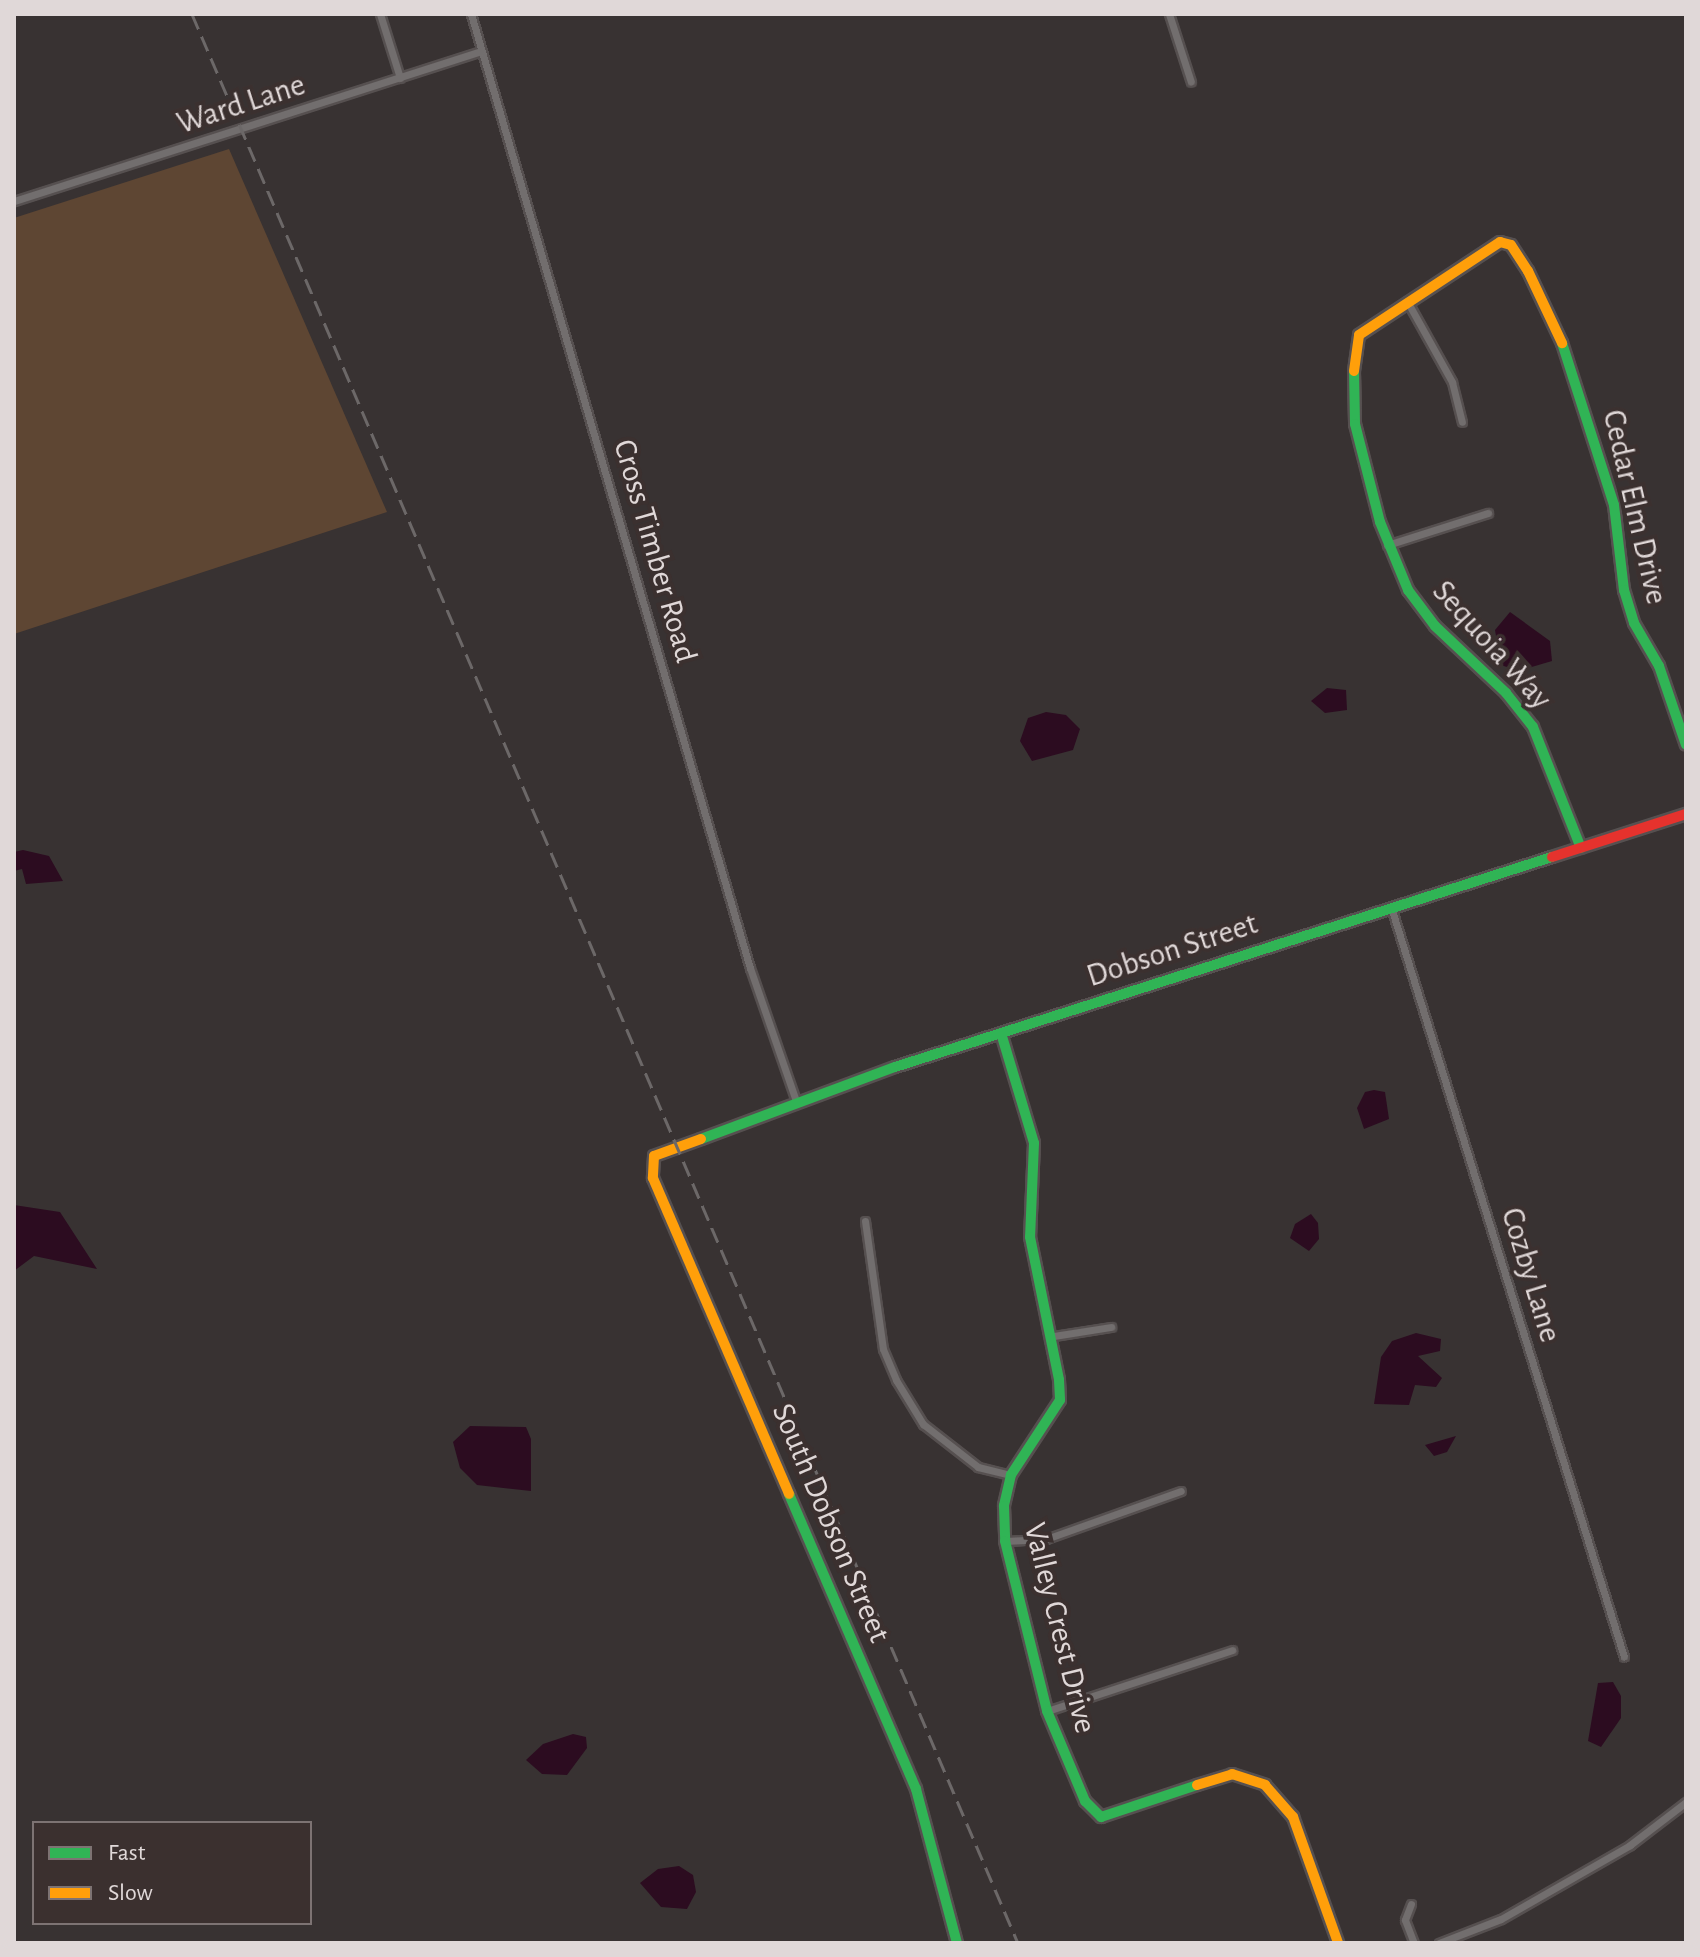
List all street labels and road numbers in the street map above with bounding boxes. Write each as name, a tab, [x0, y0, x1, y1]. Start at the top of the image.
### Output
street label: Ward Lane	[172, 65, 310, 143]
street label: Cedar Elm Drive	[1594, 406, 1676, 608]
street label: Cross Timber Road	[605, 435, 705, 667]
street label: Sequoia Way	[1424, 573, 1560, 717]
street label: Dobson Street	[1082, 904, 1262, 996]
street label: Cozby Lane	[1492, 1203, 1570, 1347]
street label: South Dobson Street	[763, 1398, 899, 1648]
street label: Valley Crest Drive	[1015, 1519, 1105, 1737]

